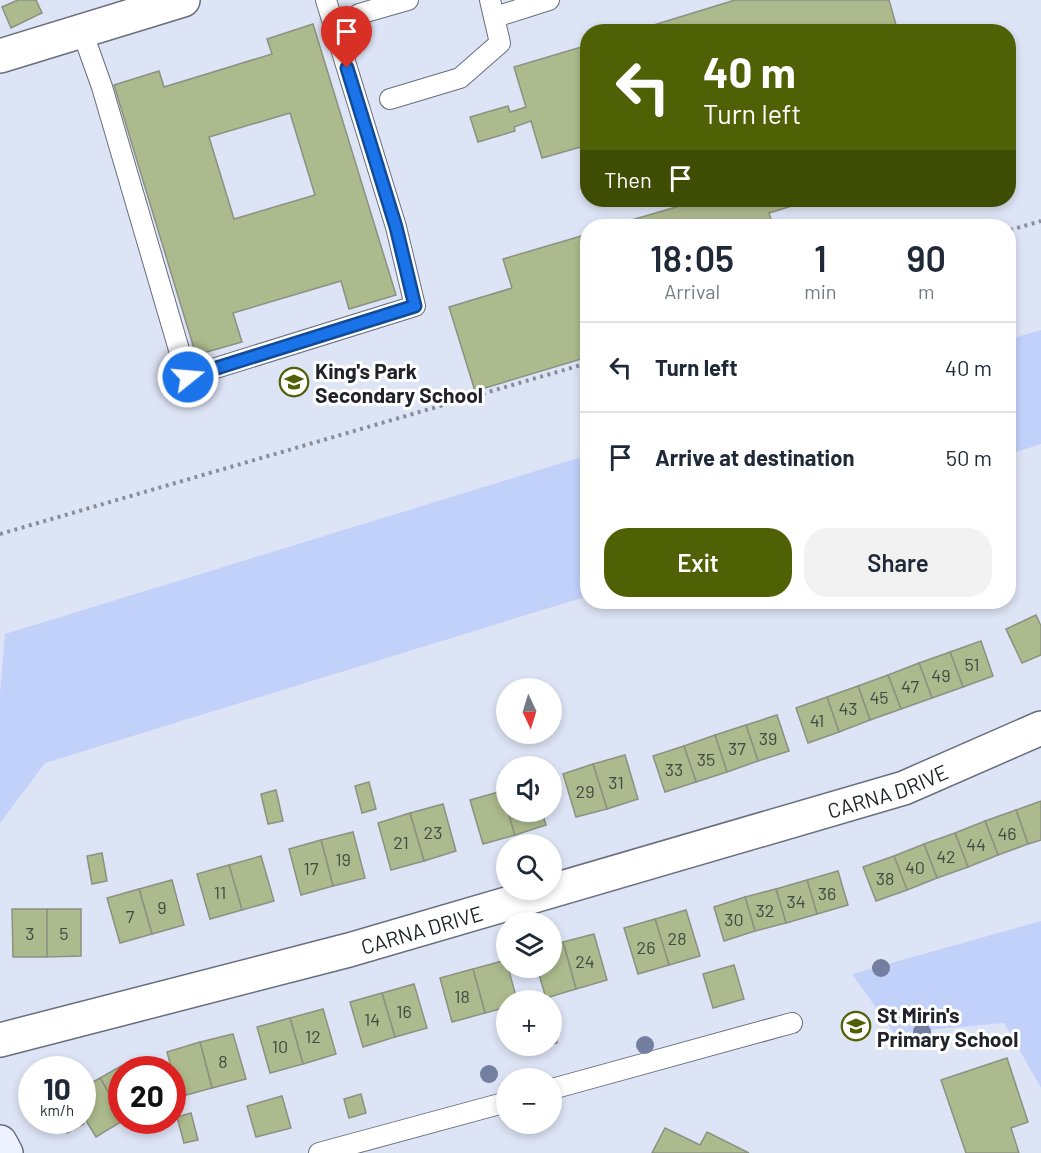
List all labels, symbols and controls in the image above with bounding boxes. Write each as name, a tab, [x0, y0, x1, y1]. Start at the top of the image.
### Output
pin	[321, 6, 372, 68]
icon: arrive	[330, 15, 363, 48]
text: 40 m	[703, 46, 796, 96]
icon: left	[604, 48, 682, 126]
text: Turn left	[703, 97, 801, 129]
icon: arrive	[664, 162, 697, 195]
text: Then	[604, 166, 652, 192]
text: 18:05	[650, 236, 734, 279]
text: 1	[814, 236, 827, 279]
text: 90	[907, 236, 946, 279]
text: Arrival	[664, 279, 720, 303]
text: min	[804, 279, 837, 303]
text: m	[918, 279, 935, 303]
position arrow	[156, 345, 220, 409]
icon: left	[604, 351, 637, 384]
text: Turn left	[655, 354, 738, 380]
text: 40 m	[945, 354, 992, 380]
place label: King's Park Secondary School	[315, 358, 483, 407]
school or university icon: King's Park Secondary School	[278, 366, 310, 398]
icon: arrive	[604, 441, 637, 474]
text: Arrive at destination	[655, 444, 854, 470]
text: 50 m	[946, 444, 992, 470]
button: Exit	[604, 528, 792, 597]
button: Share	[804, 528, 992, 597]
house number: 51	[964, 653, 980, 675]
house number: 49	[931, 664, 951, 686]
house number: 47	[901, 675, 919, 697]
north arrow	[496, 678, 562, 744]
map controls	[496, 678, 562, 1134]
house number: 45	[869, 686, 889, 708]
house number: 43	[838, 697, 858, 719]
house number: 41	[810, 709, 824, 731]
house number: 39	[759, 727, 777, 749]
house number: 37	[728, 737, 746, 759]
house number: 35	[697, 748, 715, 770]
button: sound	[496, 756, 562, 822]
house number: 33	[665, 758, 683, 780]
street label: CARNA DRIVE	[824, 758, 951, 822]
house number: 31	[608, 771, 624, 793]
house number: 29	[575, 780, 595, 802]
house number: 23	[424, 821, 442, 843]
house number: 46	[997, 822, 1017, 844]
house number: 21	[393, 831, 409, 853]
house number: 44	[966, 833, 986, 855]
button: search	[496, 834, 562, 900]
house number: 42	[936, 845, 956, 867]
house number: 19	[335, 848, 351, 870]
house number: 40	[905, 856, 925, 878]
house number: 17	[304, 857, 319, 879]
house number: 38	[876, 867, 894, 889]
house number: 11	[214, 881, 226, 903]
house number: 36	[818, 882, 836, 904]
house number: 34	[786, 890, 806, 912]
house number: 9	[157, 896, 167, 918]
street label: CARNA DRIVE	[358, 899, 485, 958]
house number: 32	[756, 899, 774, 921]
house number: 7	[126, 905, 135, 927]
house number: 30	[724, 908, 744, 930]
button: layers	[496, 912, 562, 978]
house number: 3	[25, 922, 35, 944]
house number: 5	[59, 922, 69, 944]
house number: 28	[667, 927, 687, 949]
house number: 26	[637, 936, 655, 958]
house number: 24	[575, 950, 595, 972]
house number: 18	[454, 985, 470, 1007]
button: +	[496, 990, 562, 1056]
house number: 16	[396, 1000, 412, 1022]
place label: St Mirin's Primary School	[877, 1002, 1018, 1051]
house number: 14	[364, 1008, 380, 1030]
school or university icon: St Mirin's Primary School	[840, 1010, 872, 1042]
house number: 12	[305, 1025, 321, 1047]
house number: 10	[272, 1035, 288, 1057]
house number: 8	[218, 1050, 228, 1072]
speed limit sign: 20	[108, 1056, 186, 1134]
button: −	[496, 1068, 562, 1134]
text: 10	[43, 1070, 71, 1106]
text: km/h	[40, 1101, 74, 1119]

